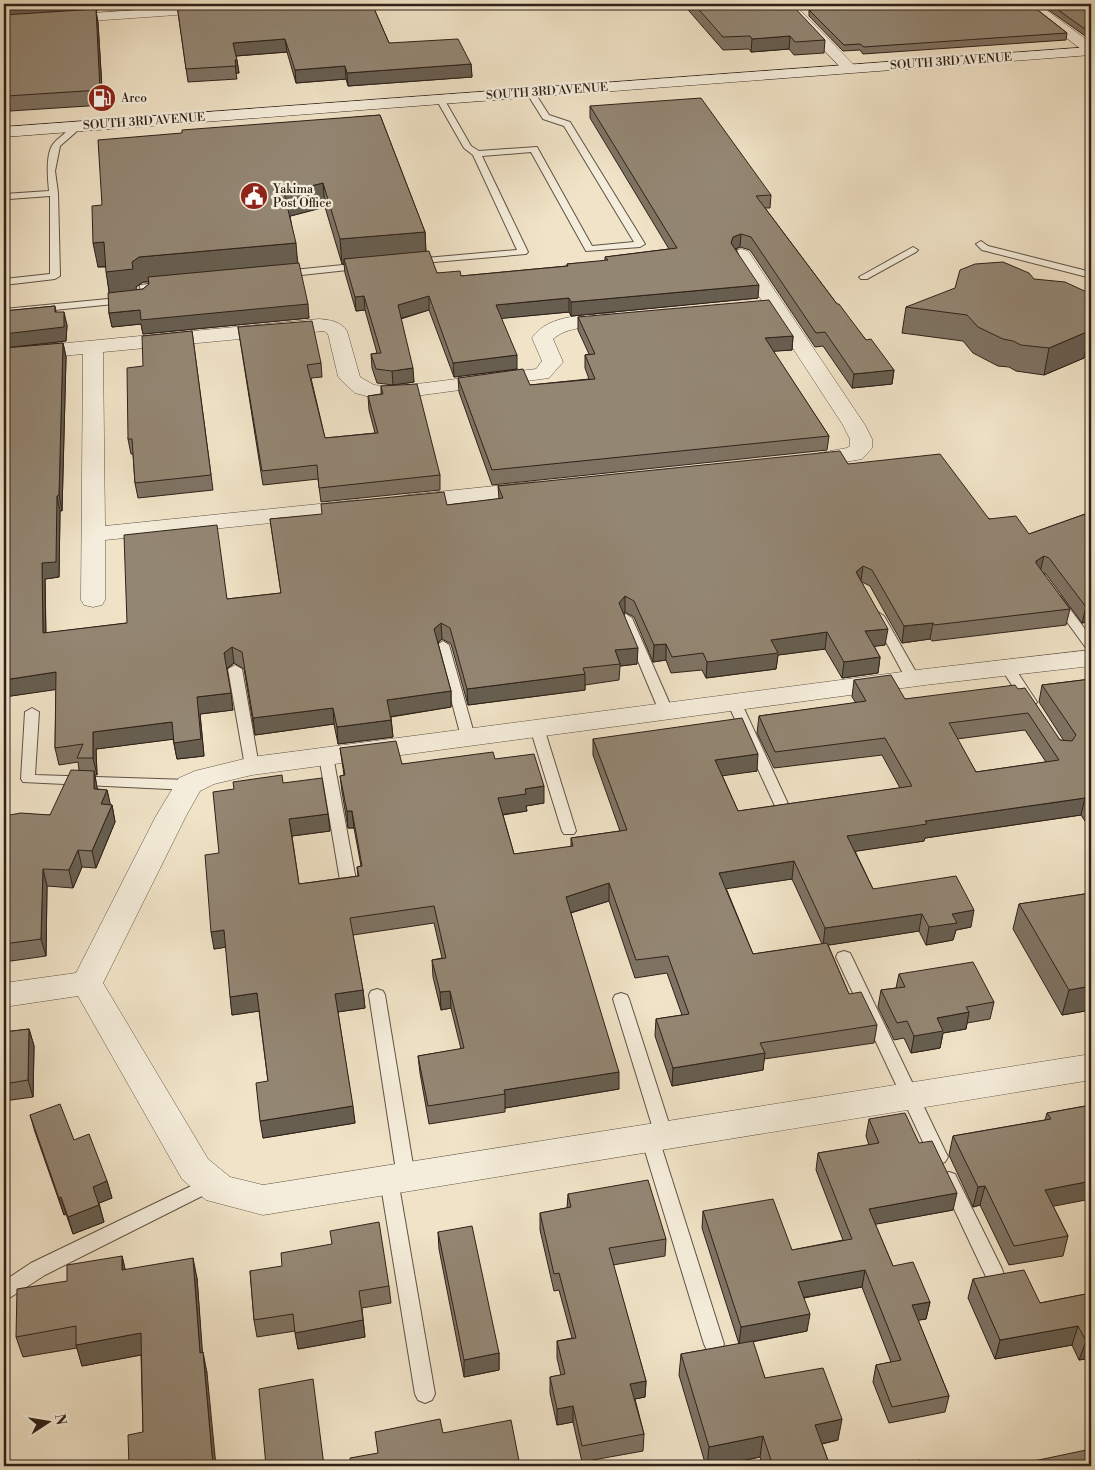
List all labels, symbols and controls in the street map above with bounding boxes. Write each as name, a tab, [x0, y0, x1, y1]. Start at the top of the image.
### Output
street label: SOUTH 3RD AVENUE	[890, 50, 1013, 73]
street label: SOUTH 3RD AVENUE	[486, 80, 609, 103]
fuel station icon: Arco	[87, 83, 117, 113]
place label: Arco	[120, 91, 147, 106]
street label: SOUTH 3RD AVENUE	[83, 110, 206, 133]
public building icon: Yakima Post Office	[239, 181, 269, 211]
place label: Yakima Post Office	[272, 182, 331, 211]
north arrow	[22, 1398, 72, 1448]
text: N	[50, 1412, 70, 1427]

